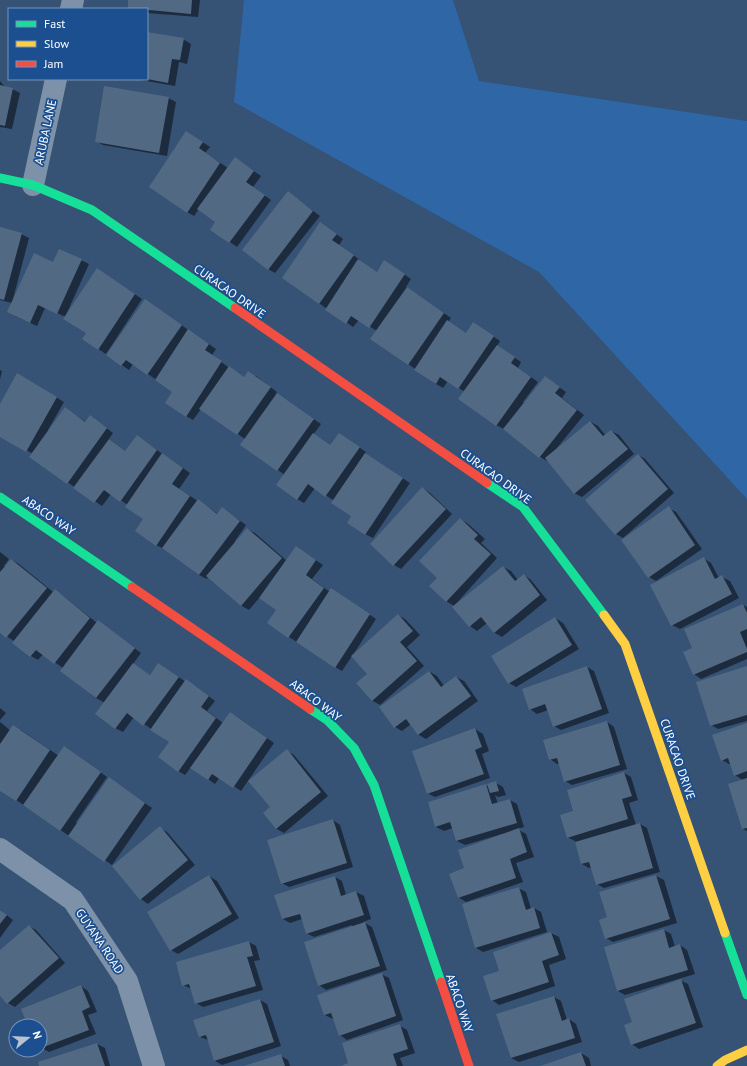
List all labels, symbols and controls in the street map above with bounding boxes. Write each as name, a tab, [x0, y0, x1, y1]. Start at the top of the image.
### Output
legend	[8, 8, 148, 80]
text: Fast	[44, 16, 65, 31]
text: Slow	[44, 36, 69, 51]
text: Jam	[43, 56, 63, 71]
street label: ARUBA LANE	[31, 98, 59, 166]
street label: CURACAO DRIVE	[191, 261, 269, 321]
street label: CURACAO DRIVE	[457, 445, 535, 507]
street label: ABACO WAY	[20, 492, 79, 538]
street label: ABACO WAY	[287, 676, 345, 725]
street label: CURACAO DRIVE	[657, 717, 699, 801]
street label: GUYANA ROAD	[73, 906, 127, 977]
street label: ABACO WAY	[443, 972, 477, 1035]
north arrow	[8, 1018, 48, 1058]
text: N	[30, 1029, 45, 1041]

